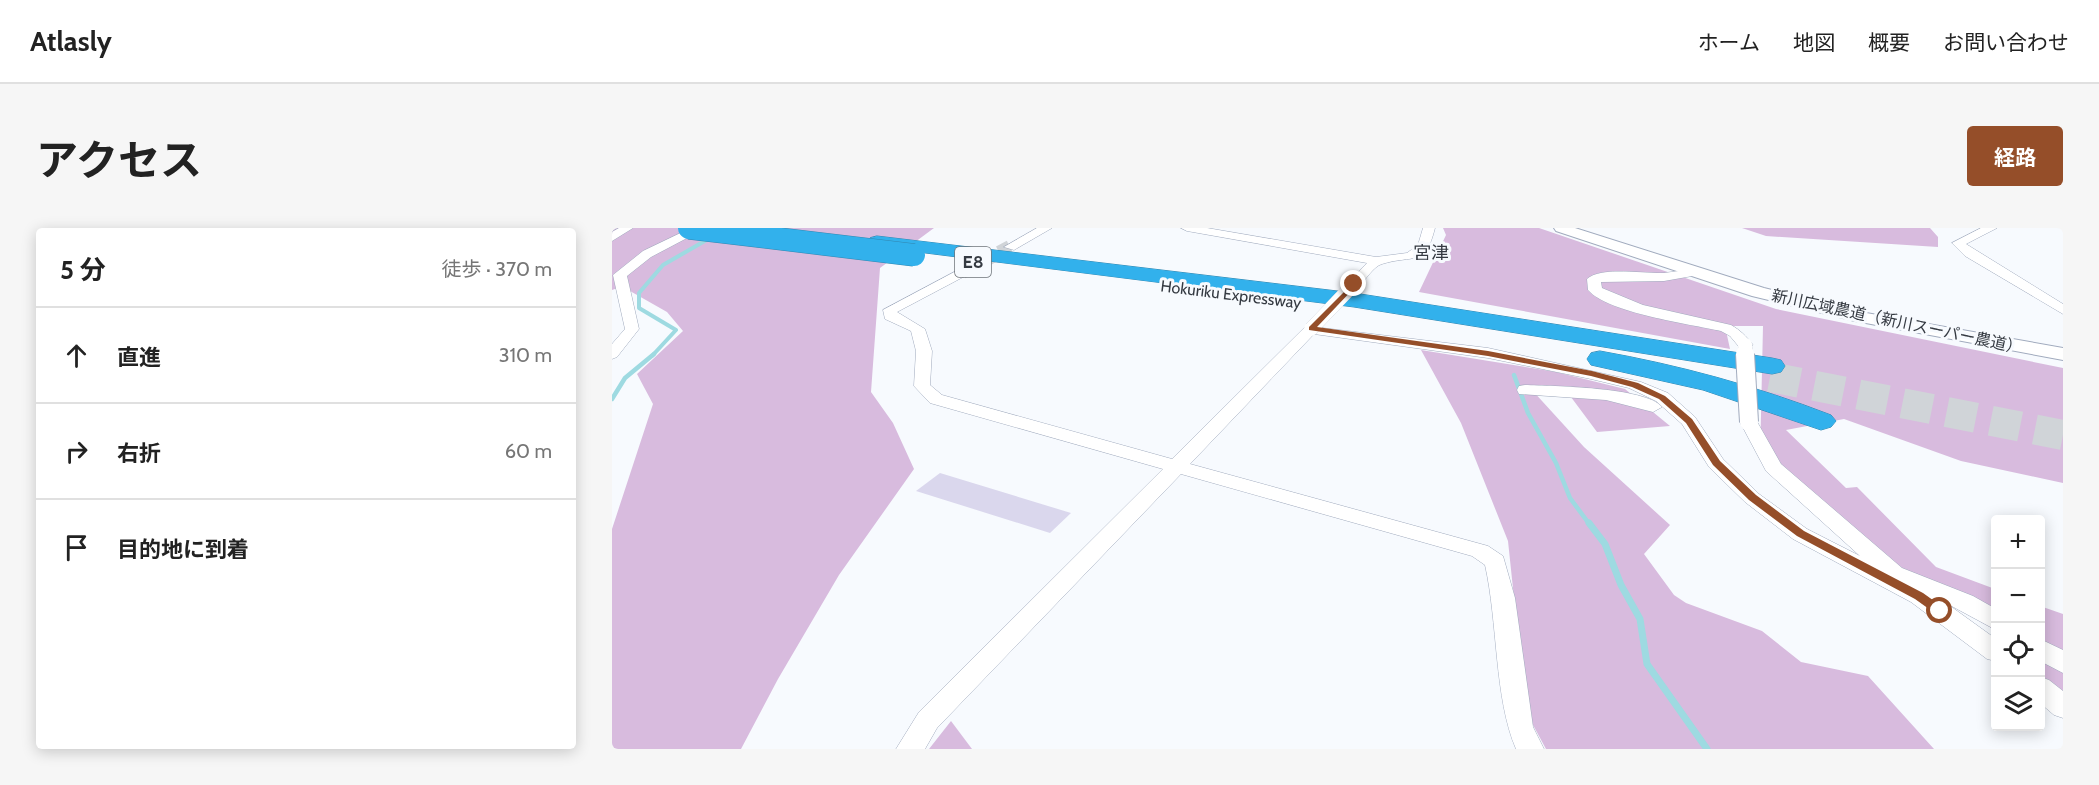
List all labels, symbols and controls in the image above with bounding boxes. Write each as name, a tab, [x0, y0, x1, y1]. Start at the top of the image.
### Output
text: Atlasly	[30, 24, 112, 58]
text: ホーム	[1698, 30, 1760, 55]
text: 地図	[1793, 30, 1835, 55]
text: 概要	[1868, 30, 1910, 55]
text: お問い合わせ	[1943, 30, 2069, 55]
button: 経路	[1967, 126, 2063, 186]
text: アクセス	[36, 134, 202, 186]
district label: 宮津	[1413, 242, 1449, 264]
road number: E8	[955, 247, 991, 277]
text: 5 分	[60, 254, 106, 286]
text: 徒歩 · 370 m	[442, 257, 552, 281]
route end	[1340, 270, 1366, 296]
street label: Hokuriku Expressway	[1159, 276, 1302, 313]
street label: 新川広域農道（新川スーパー農道）	[1770, 286, 2024, 357]
icon: ahead	[60, 339, 93, 372]
text: 310 m	[499, 343, 552, 367]
text: 直進	[117, 344, 161, 371]
icon: right	[60, 435, 93, 468]
text: 60 m	[505, 439, 552, 463]
text: 右折	[117, 440, 161, 467]
map controls	[1991, 515, 2045, 731]
button: +	[1991, 515, 2045, 569]
icon: arrive	[60, 531, 93, 564]
text: 目的地に到着	[117, 536, 249, 563]
button: −	[1991, 569, 2045, 623]
route start	[1926, 597, 1952, 623]
button: locate	[1991, 623, 2045, 677]
button: layers	[1991, 677, 2045, 731]

